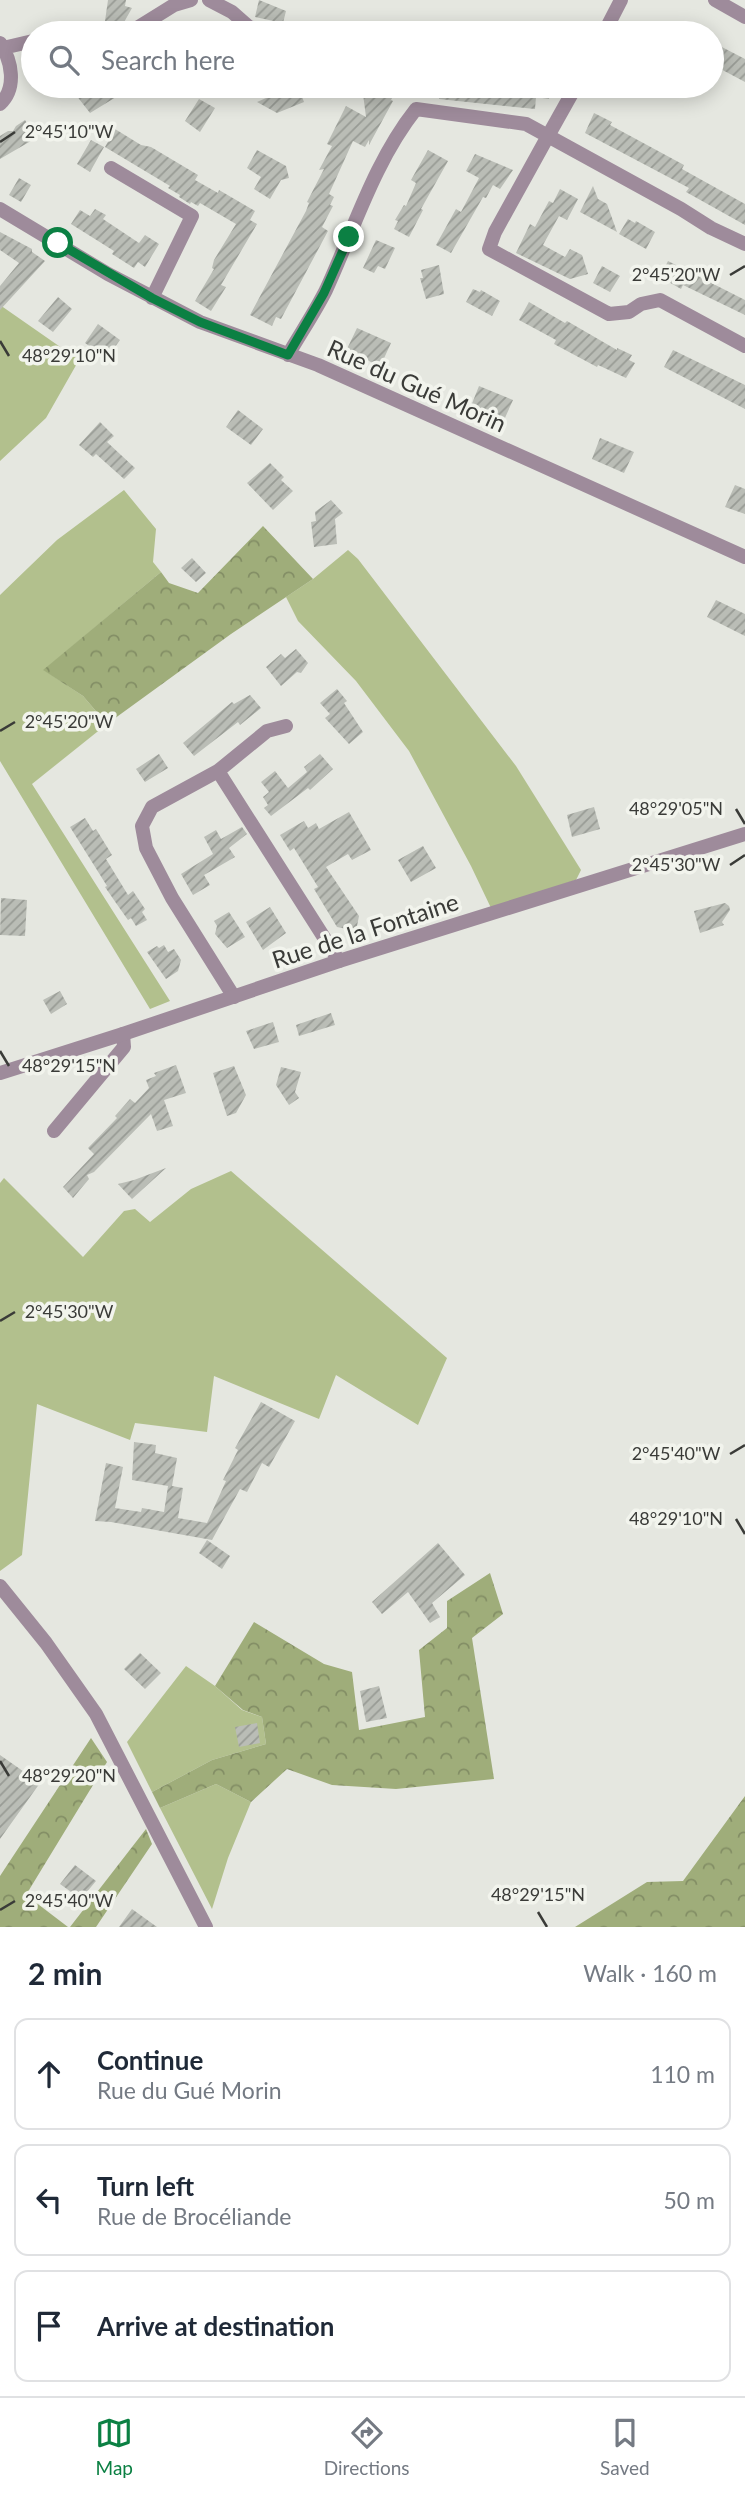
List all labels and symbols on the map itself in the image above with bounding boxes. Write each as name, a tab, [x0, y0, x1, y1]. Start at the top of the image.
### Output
text: 2°45'10"W	[25, 120, 114, 142]
route end	[333, 221, 364, 252]
route start	[42, 227, 73, 258]
text: 2°45'20"W	[632, 263, 721, 285]
street label: Rue du Gué Morin	[323, 333, 511, 437]
text: 48°29'10"N	[22, 344, 116, 366]
text: 2°45'20"W	[25, 710, 114, 732]
text: 48°29'05"N	[629, 797, 723, 819]
text: 2°45'30"W	[632, 853, 721, 875]
street label: Rue de la Fontaine	[268, 886, 462, 974]
text: 48°29'15"N	[22, 1054, 116, 1076]
text: 2°45'30"W	[25, 1300, 114, 1322]
text: 2°45'40"W	[632, 1442, 721, 1464]
text: 48°29'10"N	[629, 1507, 723, 1529]
text: 48°29'20"N	[22, 1764, 116, 1786]
text: 48°29'15"N	[491, 1883, 585, 1905]
text: 2°45'40"W	[25, 1889, 114, 1911]

